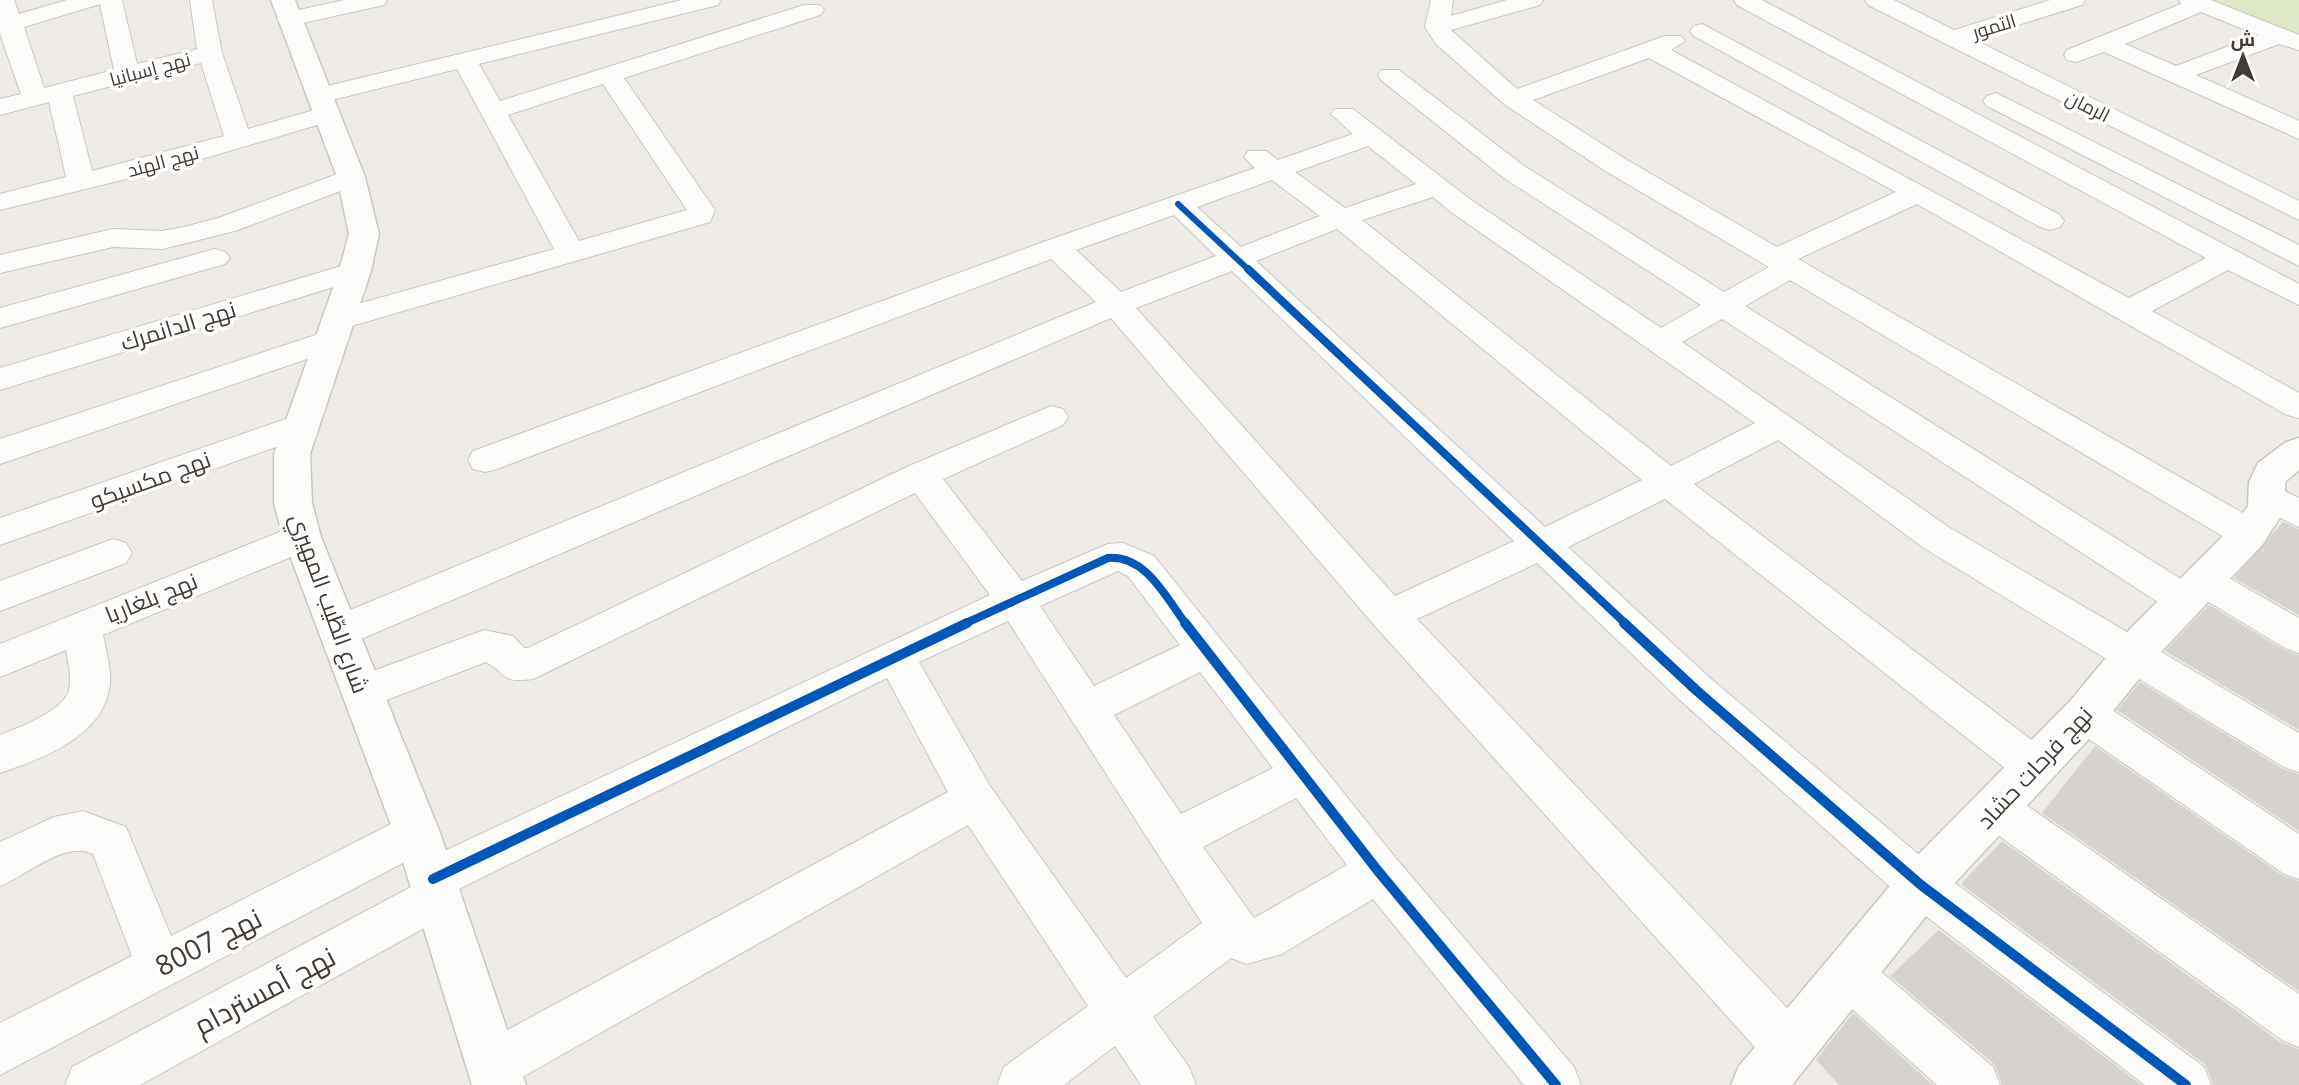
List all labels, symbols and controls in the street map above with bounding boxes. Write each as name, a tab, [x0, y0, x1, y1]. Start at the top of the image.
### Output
street label: التمور	[1968, 7, 2019, 45]
north arrow	[2208, 21, 2278, 91]
text: ش	[2231, 26, 2255, 52]
street label: نهج إسبانيا	[107, 46, 194, 93]
street label: الرمان	[2061, 84, 2115, 128]
street label: نهج الهند	[124, 139, 202, 184]
street label: نهج الدانمرك	[116, 292, 240, 359]
street label: نهج مكسيكو	[85, 442, 215, 517]
street label: شارع الطّيب المهيري	[280, 509, 377, 698]
street label: نهج بلغاريا	[100, 564, 202, 631]
street label: نهج فرحات حشاد	[1969, 699, 2100, 836]
street label: نهج 8007	[148, 898, 268, 985]
street label: نهج أمستردام	[186, 937, 343, 1045]

